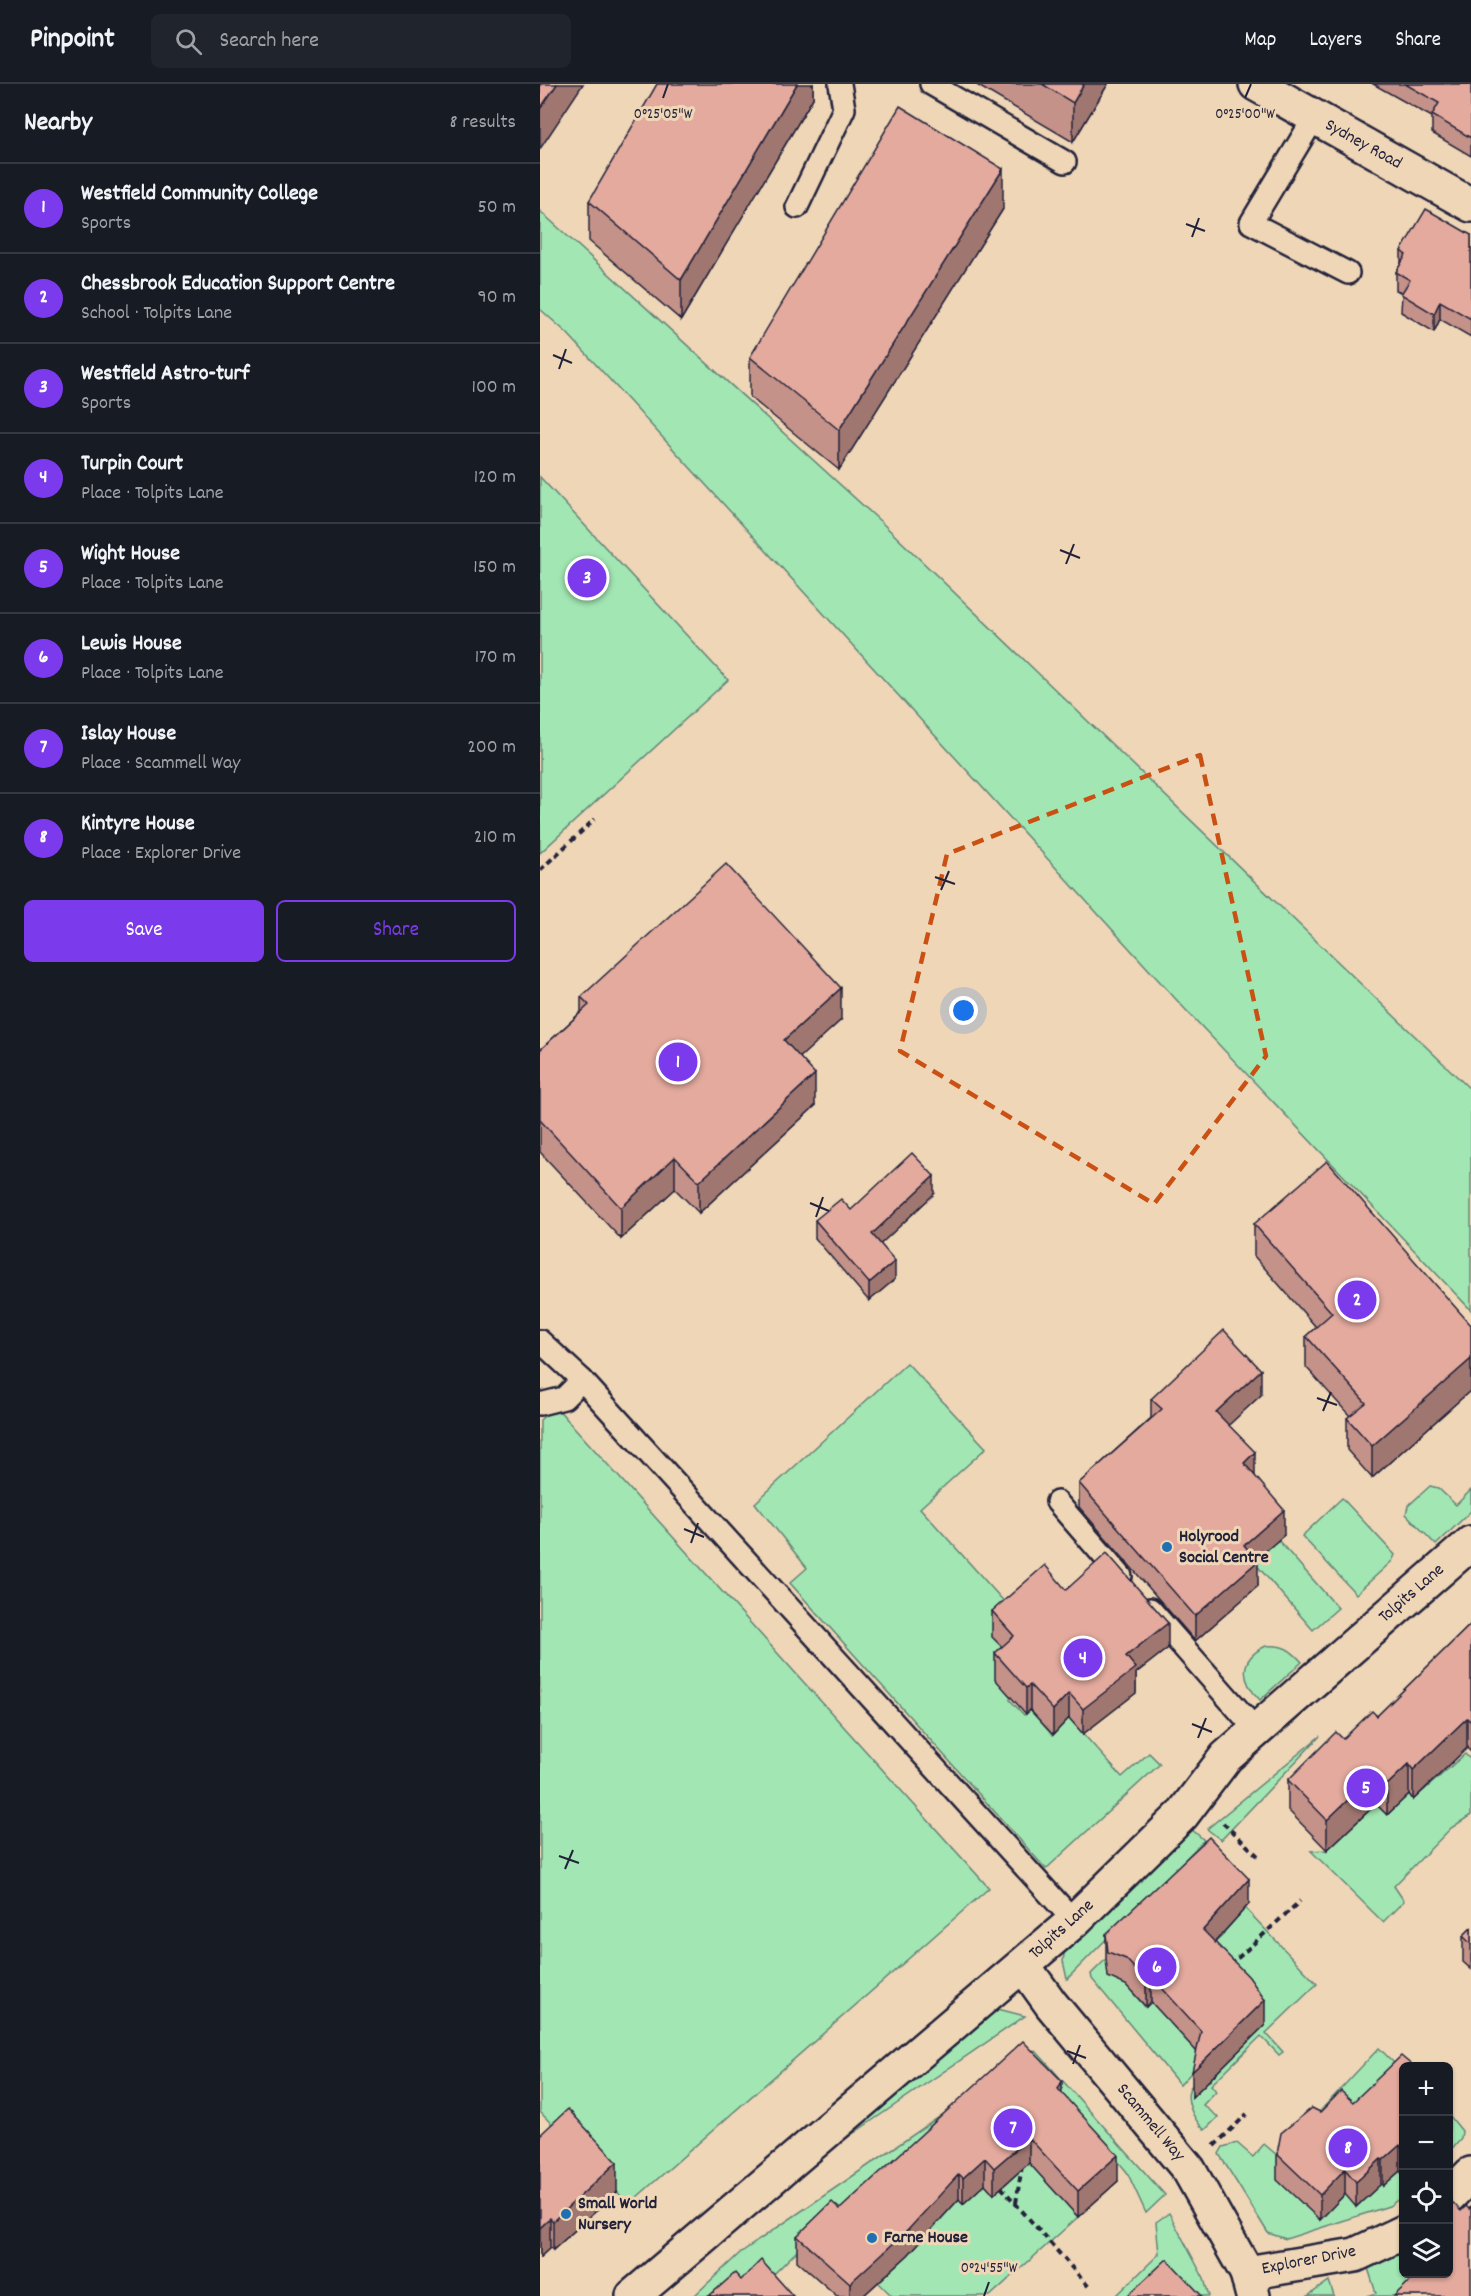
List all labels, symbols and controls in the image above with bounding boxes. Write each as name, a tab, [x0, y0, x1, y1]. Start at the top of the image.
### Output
search box	[151, 14, 571, 68]
text: Pinpoint	[30, 21, 115, 61]
icon: search	[172, 25, 205, 58]
text: Search here	[220, 26, 319, 57]
text: Map	[1245, 26, 1276, 56]
text: Layers	[1309, 26, 1362, 56]
text: Share	[1395, 26, 1441, 56]
text: 0°25'05"W	[634, 104, 693, 126]
text: 0°25'00"W	[1215, 104, 1275, 126]
text: Nearby	[24, 105, 92, 142]
text: 8 results	[450, 109, 516, 137]
street label: Sydney Road	[1320, 113, 1406, 177]
text: Westfield Community College	[81, 179, 318, 210]
text: 1	[41, 194, 46, 222]
text: 50 m	[478, 194, 516, 222]
text: Sports	[81, 210, 131, 238]
text: Chessbrook Education Support Centre	[81, 269, 395, 300]
text: 2	[39, 284, 48, 312]
text: 90 m	[478, 284, 516, 312]
text: School · Tolpits Lane	[81, 300, 232, 328]
text: Westfield Astro-turf	[81, 359, 250, 390]
text: 3	[39, 374, 48, 402]
text: 100 m	[472, 374, 516, 402]
text: Sports	[81, 390, 131, 418]
text: Turpin Court	[81, 449, 183, 480]
text: 4	[39, 464, 48, 492]
text: 120 m	[474, 464, 516, 492]
text: Place · Tolpits Lane	[81, 480, 224, 508]
text: Wight House	[81, 539, 180, 570]
text: 5	[39, 554, 48, 582]
text: 150 m	[473, 554, 516, 582]
pin: 3	[568, 556, 606, 600]
text: Place · Tolpits Lane	[81, 570, 224, 598]
text: Lewis House	[81, 629, 182, 660]
text: 6	[39, 644, 48, 672]
text: 170 m	[475, 644, 516, 672]
text: Place · Tolpits Lane	[81, 660, 224, 688]
text: Islay House	[81, 719, 176, 750]
text: 7	[40, 734, 47, 762]
text: 200 m	[467, 734, 516, 762]
text: Place · Scammell Way	[81, 750, 240, 778]
text: Kintyre House	[81, 809, 195, 840]
text: 8	[39, 824, 48, 852]
text: 210 m	[474, 824, 516, 852]
text: Place · Explorer Drive	[81, 840, 241, 868]
button: Save	[24, 900, 264, 962]
button: Share	[276, 900, 516, 962]
your location	[949, 996, 978, 1025]
pin: 1	[658, 1040, 698, 1084]
pin: 2	[1338, 1278, 1376, 1322]
place label: Holyrood Social Centre	[1179, 1525, 1269, 1571]
marker: Holyrood Social Centre	[1160, 1540, 1174, 1554]
street label: Tolpits Lane	[1374, 1558, 1450, 1630]
pin: 4	[1064, 1636, 1102, 1680]
pin: 5	[1346, 1766, 1386, 1810]
street label: Tolpits Lane	[1024, 1894, 1100, 1966]
pin: 6	[1138, 1944, 1176, 1990]
map controls	[1399, 2062, 1453, 2278]
button: +	[1399, 2062, 1453, 2116]
street label: Scammell Way	[1110, 2079, 1191, 2168]
pin: 7	[994, 2106, 1032, 2150]
button: −	[1399, 2116, 1453, 2170]
pin: 8	[1328, 2126, 1368, 2170]
button: locate	[1399, 2170, 1453, 2224]
place label: Small World Nursery	[578, 2192, 657, 2238]
marker: Small World Nursery	[559, 2207, 573, 2221]
button: layers	[1399, 2224, 1453, 2278]
place label: Farne House	[884, 2226, 968, 2251]
marker: Farne House	[865, 2231, 879, 2245]
street label: Explorer Drive	[1260, 2240, 1358, 2282]
text: 0°24'55"W	[961, 2258, 1018, 2280]

